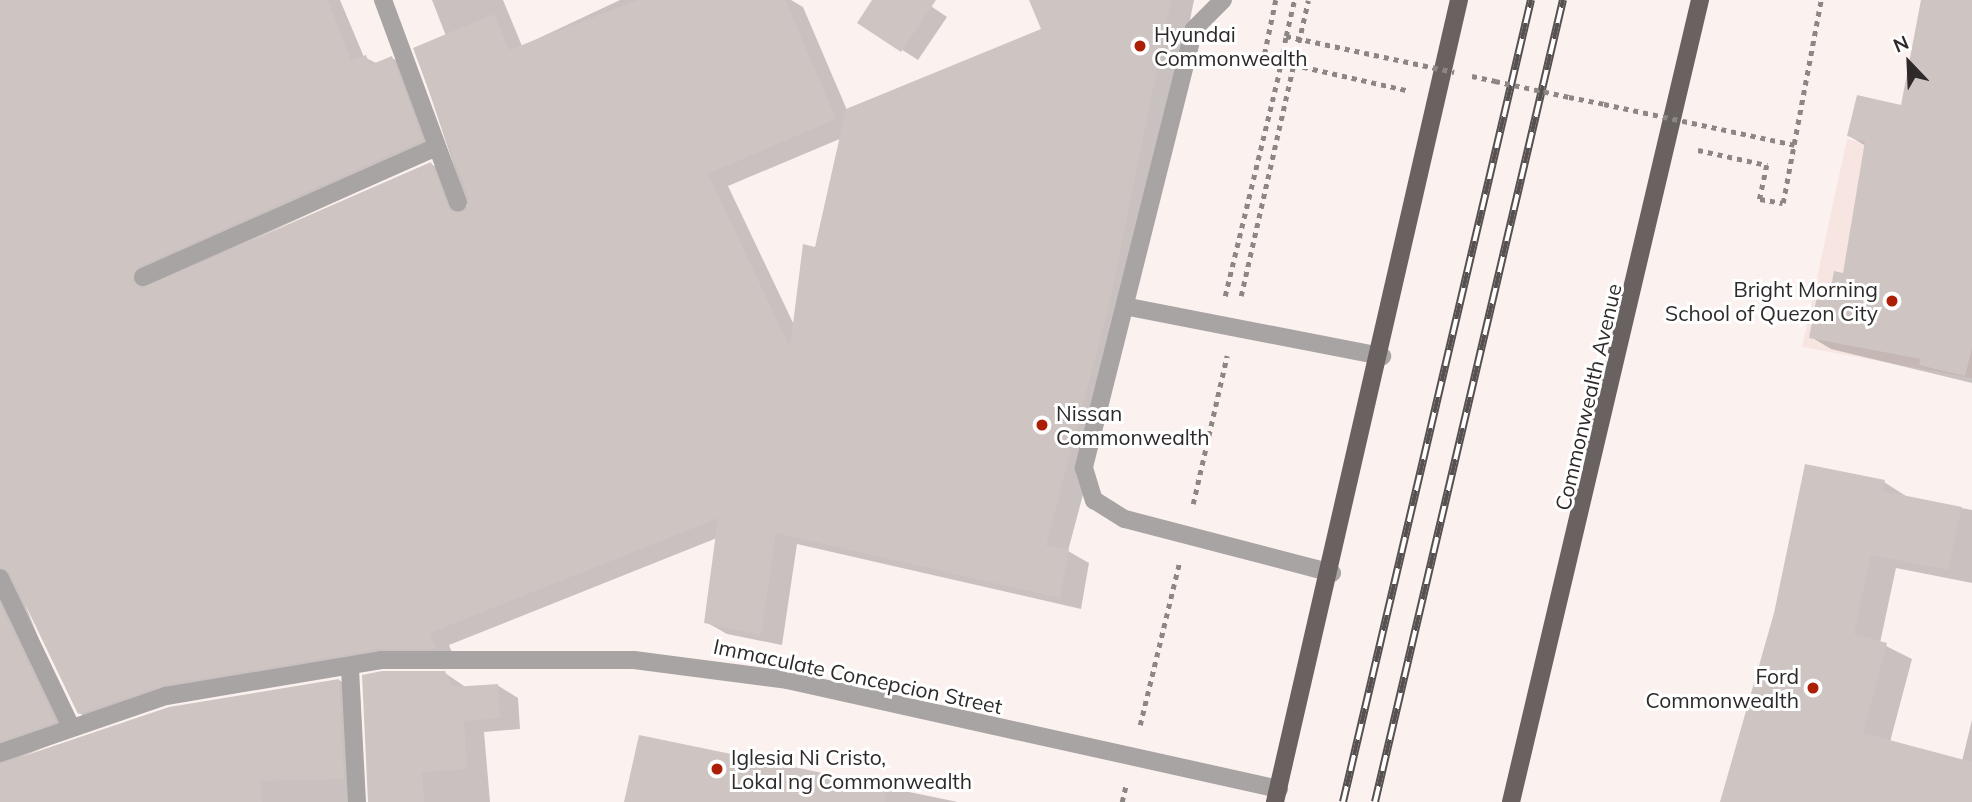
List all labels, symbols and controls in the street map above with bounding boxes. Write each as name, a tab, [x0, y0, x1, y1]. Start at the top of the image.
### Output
place label: Hyundai Commonwealth	[1154, 21, 1307, 71]
north arrow	[1874, 28, 1944, 98]
text: N	[1889, 30, 1912, 58]
marker: Hyundai Commonwealth	[1132, 38, 1148, 54]
place label: Bright Morning School of Quezon City	[1665, 276, 1878, 326]
street label: Commonwealth Avenue	[1550, 281, 1626, 513]
marker: Bright Morning School of Quezon City	[1884, 293, 1900, 309]
place label: Nissan Commonwealth	[1056, 400, 1209, 450]
marker: Nissan Commonwealth	[1034, 417, 1050, 433]
street label: Immaculate Concepcion Street	[711, 633, 1005, 719]
place label: Ford Commonwealth	[1646, 663, 1799, 713]
marker: Ford Commonwealth	[1805, 680, 1821, 696]
place label: Iglesia Ni Cristo, Lokal ng Commonwealth	[731, 744, 972, 794]
marker: Iglesia Ni Cristo, Lokal ng Commonwealth	[709, 761, 725, 777]

